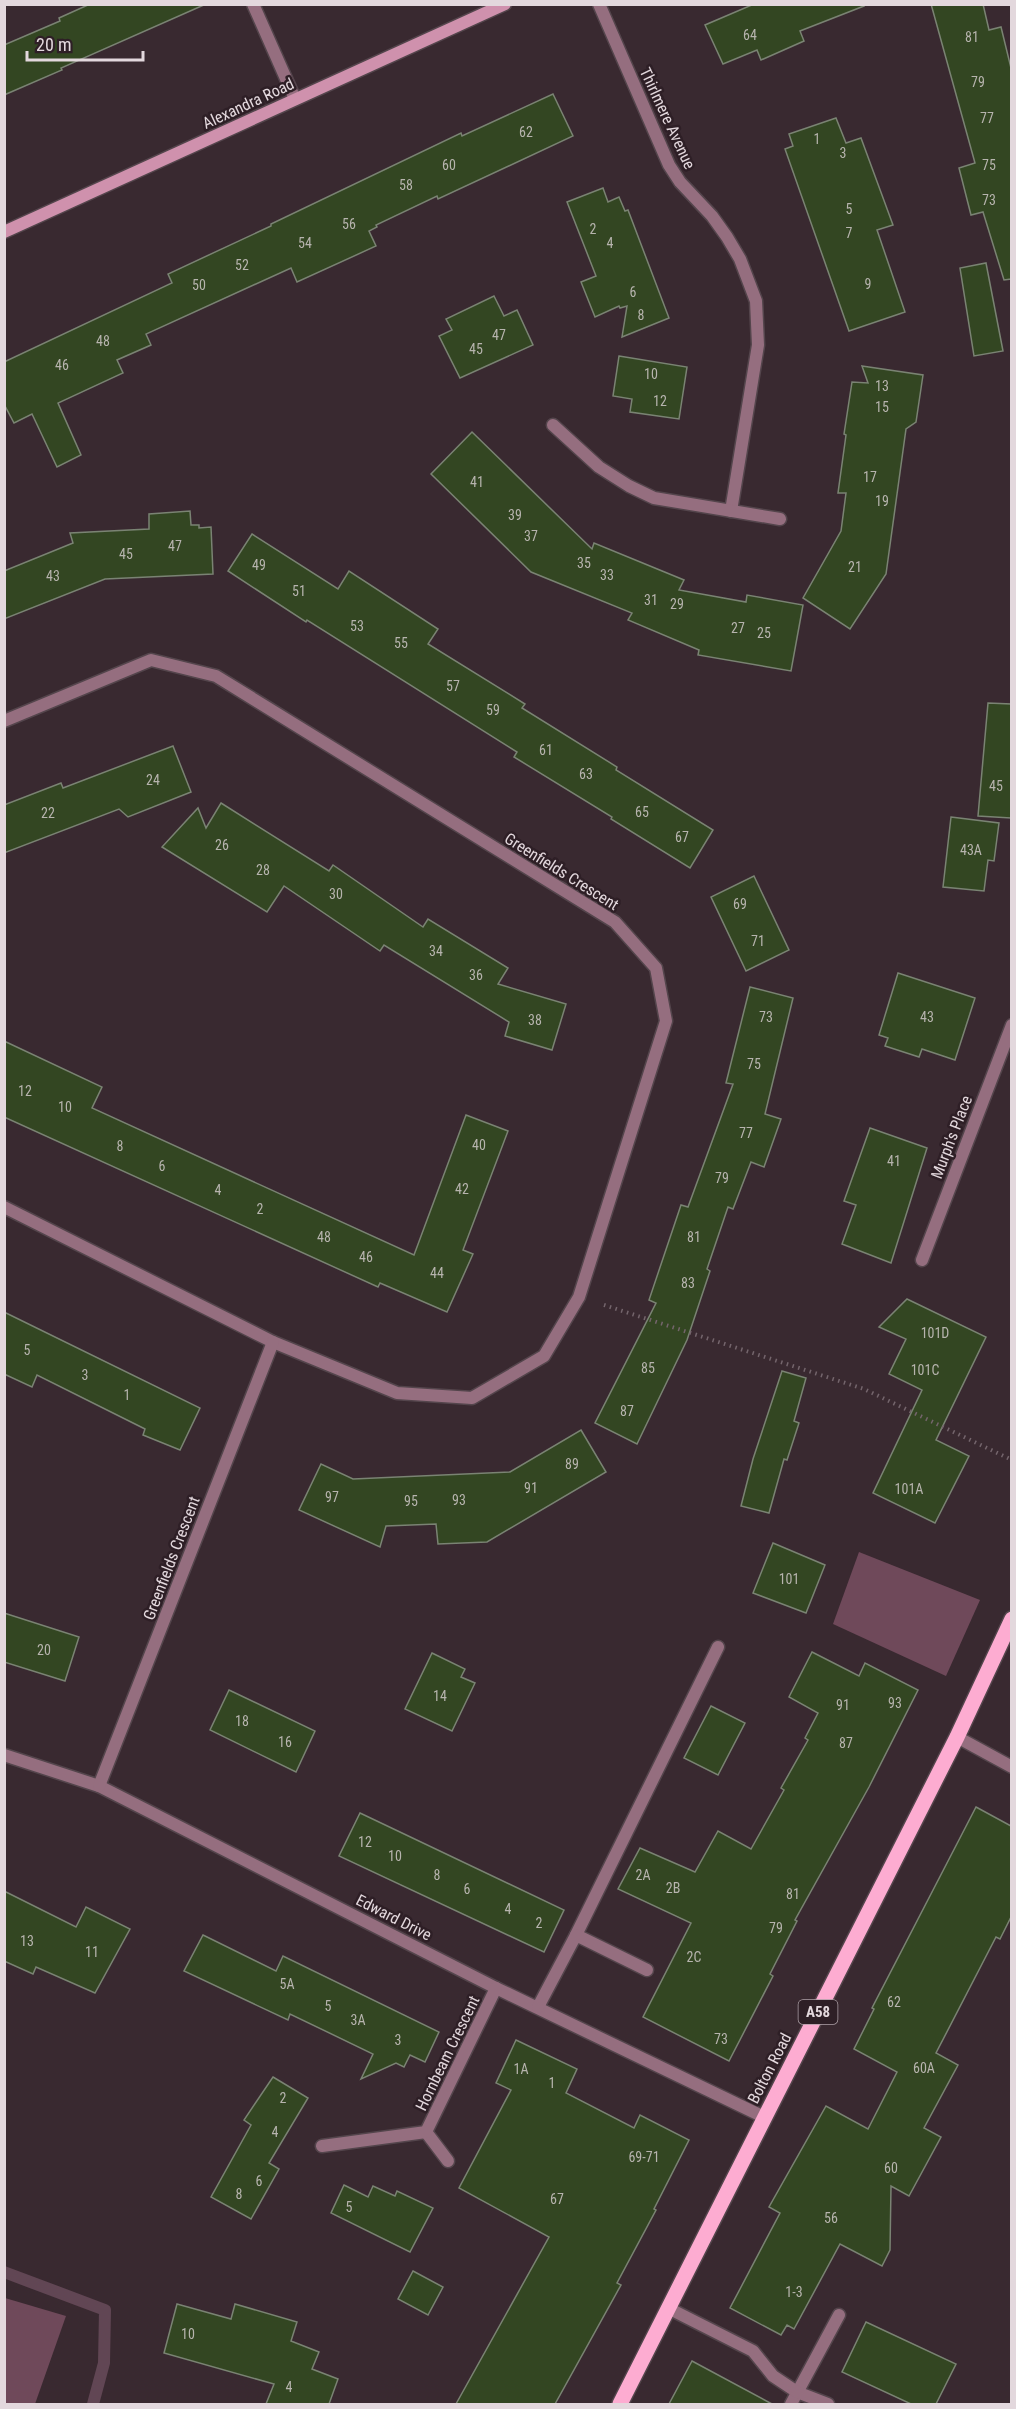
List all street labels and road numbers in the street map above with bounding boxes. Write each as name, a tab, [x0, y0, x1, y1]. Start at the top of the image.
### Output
street label: Thirlmere Avenue	[636, 64, 699, 172]
street label: Alexandra Road	[199, 74, 297, 133]
street label: Greenfields Crescent	[501, 829, 622, 914]
street label: Murph's Place	[927, 1093, 976, 1182]
street label: Greenfields Crescent	[139, 1493, 204, 1623]
street label: Edward Drive	[353, 1890, 435, 1945]
street label: Hornbeam Crescent	[411, 1993, 484, 2114]
road number: A58	[798, 2000, 838, 2024]
street label: Bolton Road	[744, 2030, 795, 2107]

